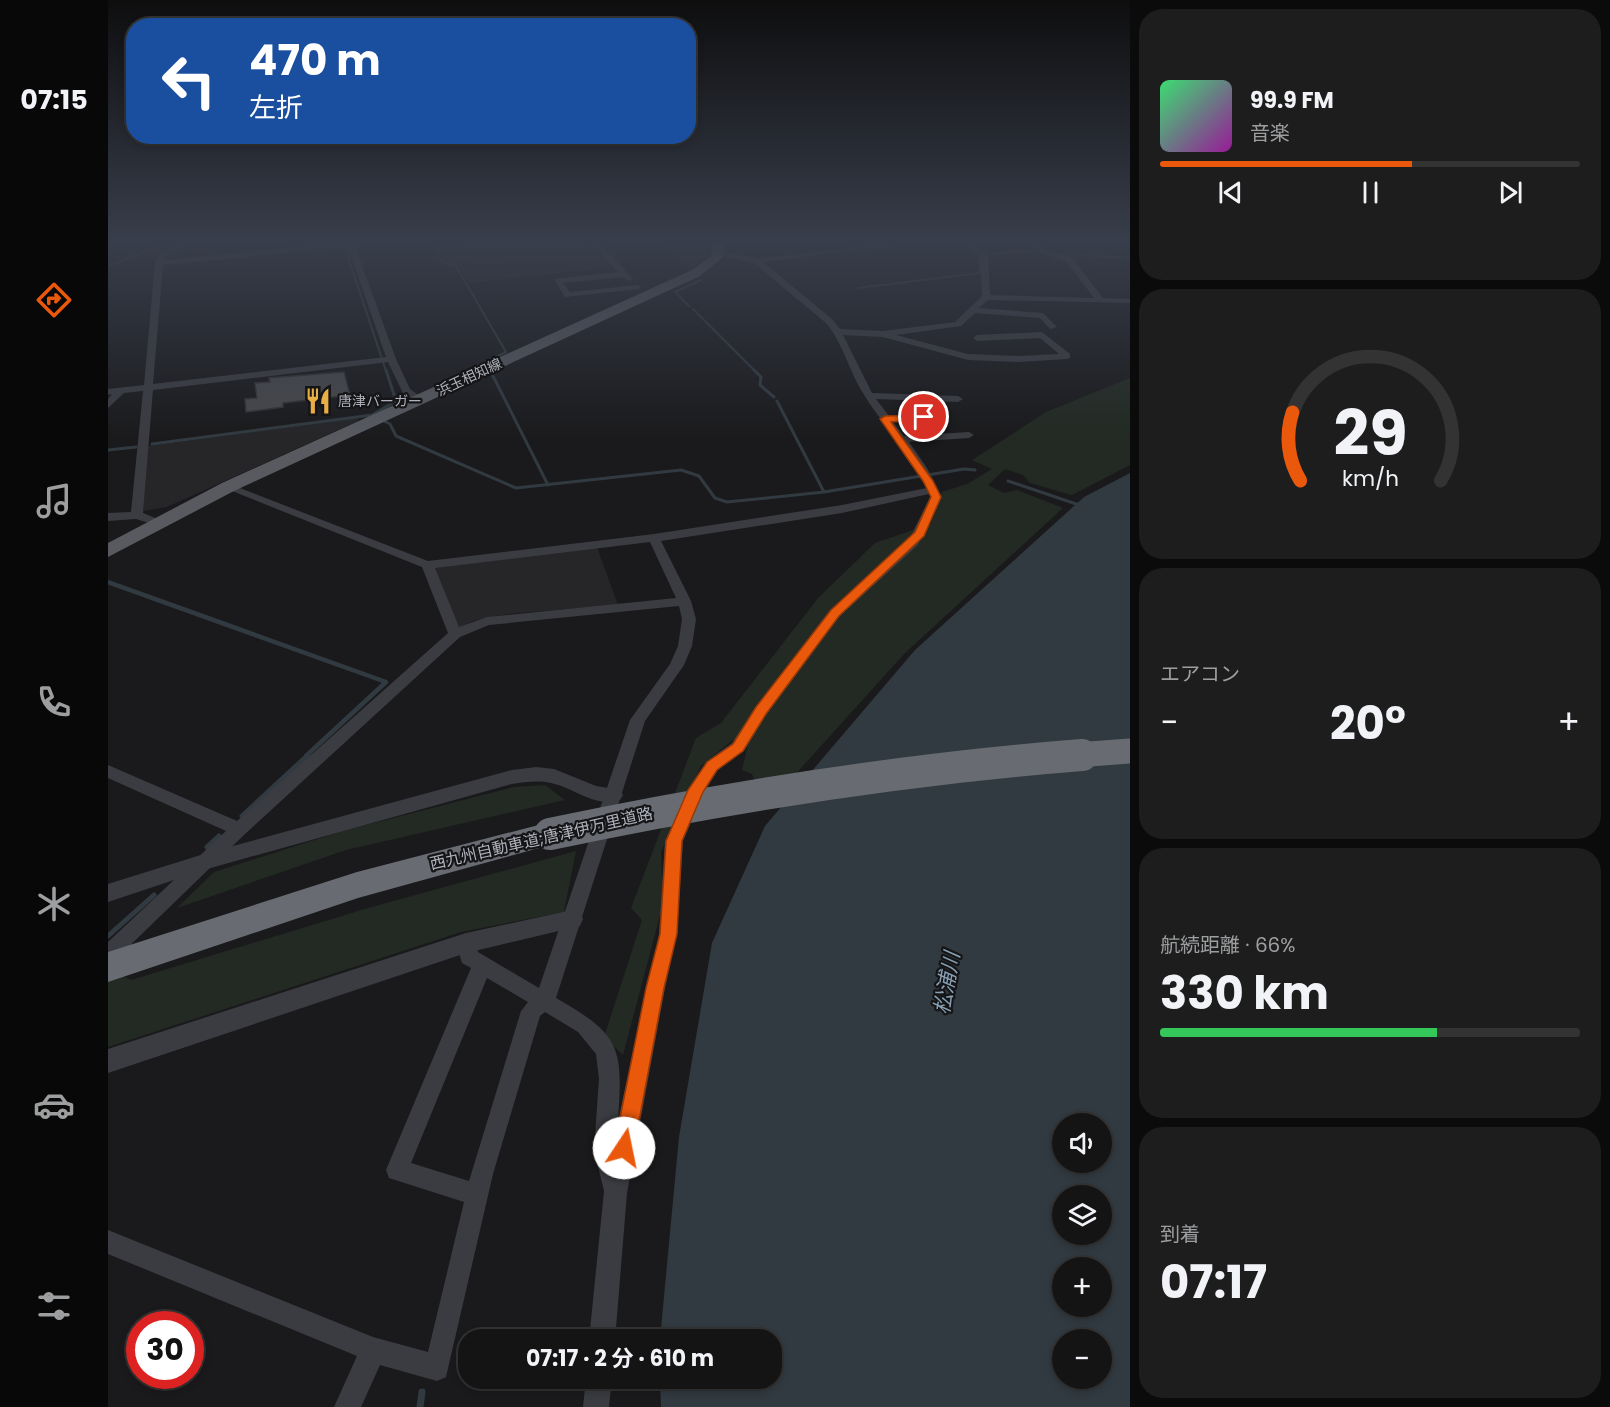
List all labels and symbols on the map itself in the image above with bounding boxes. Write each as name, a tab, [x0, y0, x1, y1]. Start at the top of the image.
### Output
street label: 浜玉相知線	[433, 353, 505, 401]
restaurant icon: 唐津バーガー	[303, 386, 333, 416]
place label: 唐津バーガー	[338, 391, 422, 411]
pin	[898, 391, 949, 442]
street label: 西九州自動車道;唐津伊万里道路	[427, 802, 655, 875]
water label: 松浦川	[927, 947, 967, 1016]
position arrow	[592, 1116, 656, 1180]
speed limit sign: 30	[126, 1311, 204, 1389]

